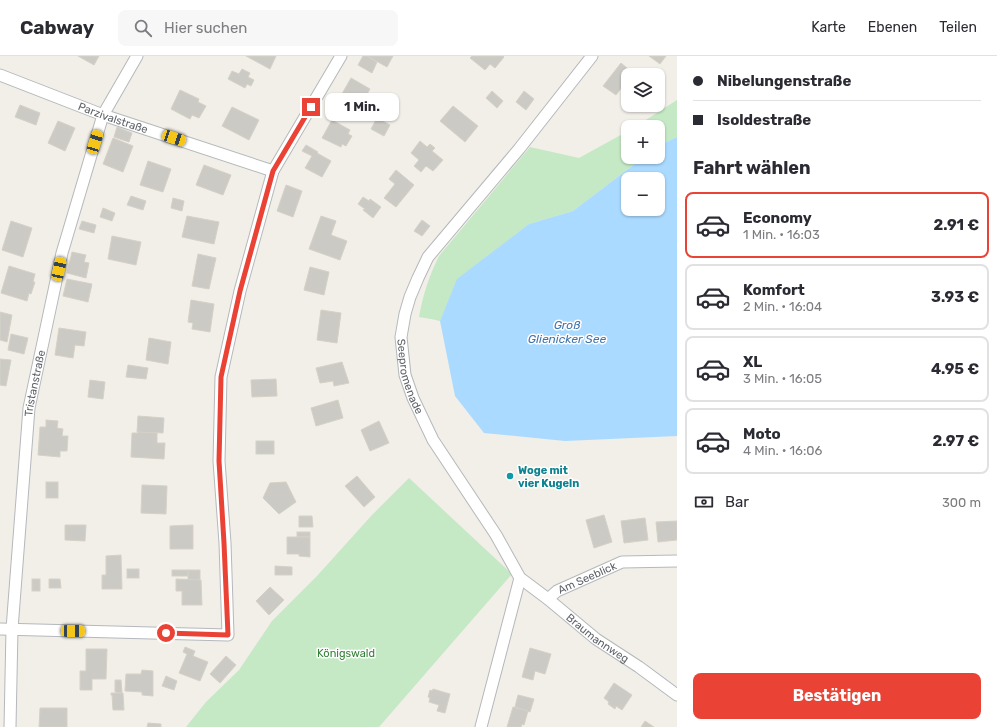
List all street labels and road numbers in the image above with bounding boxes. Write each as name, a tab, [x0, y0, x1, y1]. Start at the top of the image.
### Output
street label: Parzivalstraße	[76, 100, 149, 136]
street label: Seepromenade	[394, 338, 426, 416]
street label: Tristanstraße	[22, 349, 48, 417]
street label: Am Seeblick	[556, 559, 619, 597]
street label: Braumannweg	[563, 611, 631, 666]

